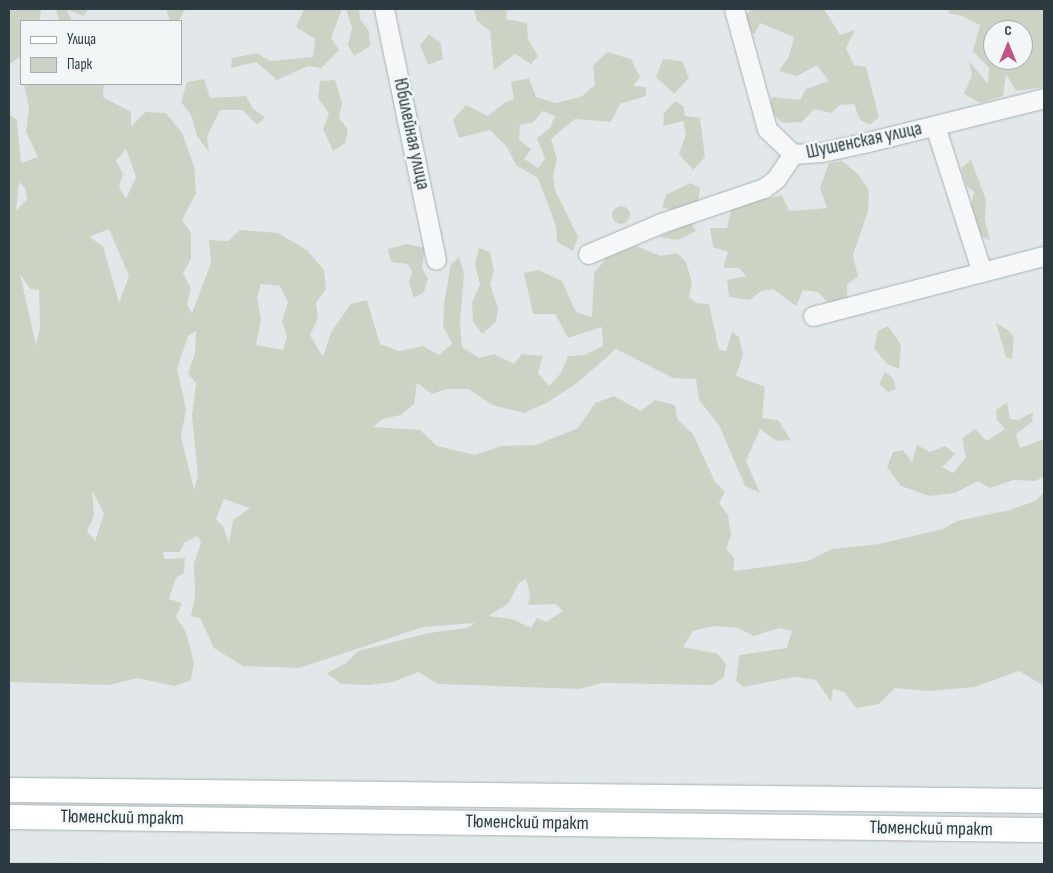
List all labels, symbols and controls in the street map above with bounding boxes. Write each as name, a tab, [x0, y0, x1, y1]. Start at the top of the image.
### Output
legend	[20, 20, 182, 85]
north arrow	[983, 20, 1033, 70]
text: С	[1004, 22, 1012, 39]
text: Улица	[67, 30, 96, 49]
text: Парк	[67, 55, 92, 74]
street label: Юбилейная улица	[388, 76, 434, 192]
street label: Шушенская улица	[804, 118, 924, 164]
street label: Тюменский тракт	[60, 806, 184, 830]
street label: Тюменский тракт	[465, 811, 589, 835]
street label: Тюменский тракт	[869, 817, 993, 841]

